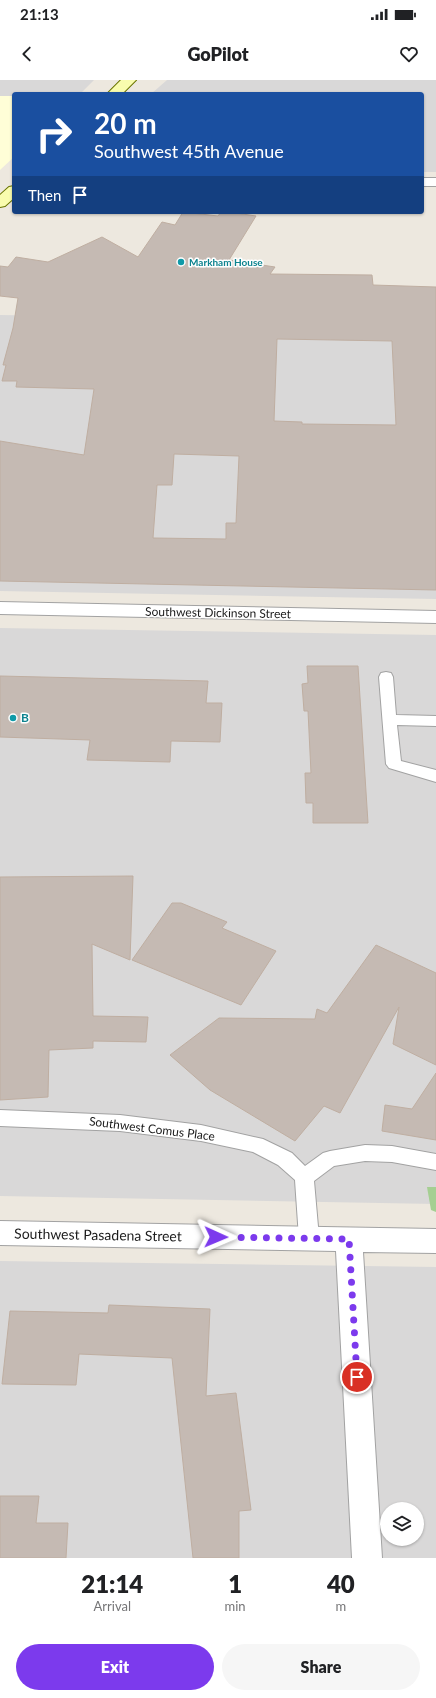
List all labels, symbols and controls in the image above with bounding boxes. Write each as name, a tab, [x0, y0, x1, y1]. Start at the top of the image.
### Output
text: 21:13	[20, 5, 59, 23]
icon: back	[16, 43, 38, 65]
text: GoPilot	[187, 43, 249, 65]
icon: heart	[398, 43, 420, 65]
text: 20 m	[94, 106, 157, 140]
icon: right	[28, 108, 80, 160]
text: Southwest 45th Avenue	[94, 140, 284, 162]
icon: arrive	[69, 184, 91, 206]
text: Then	[28, 186, 61, 204]
place label: Markham House	[189, 256, 263, 268]
marker: Markham House	[176, 257, 186, 267]
street label: Southwest Dickinson Street	[145, 604, 292, 621]
place label: B	[21, 710, 29, 725]
marker: B	[8, 713, 18, 723]
street label: Southwest Comus Place	[88, 1113, 216, 1144]
position arrow	[195, 1216, 237, 1258]
street label: Southwest Pasadena Street	[14, 1225, 182, 1244]
pin	[340, 1360, 374, 1394]
icon: arrive	[346, 1366, 368, 1388]
map controls	[380, 1502, 424, 1546]
button: layers	[380, 1502, 424, 1546]
text: 21:14	[81, 1569, 143, 1598]
text: 1	[228, 1569, 242, 1598]
text: 40	[327, 1569, 355, 1598]
text: Arrival	[94, 1598, 131, 1614]
text: min	[225, 1598, 246, 1614]
text: m	[335, 1598, 346, 1614]
button: Exit	[16, 1644, 214, 1690]
button: Share	[222, 1644, 420, 1690]

